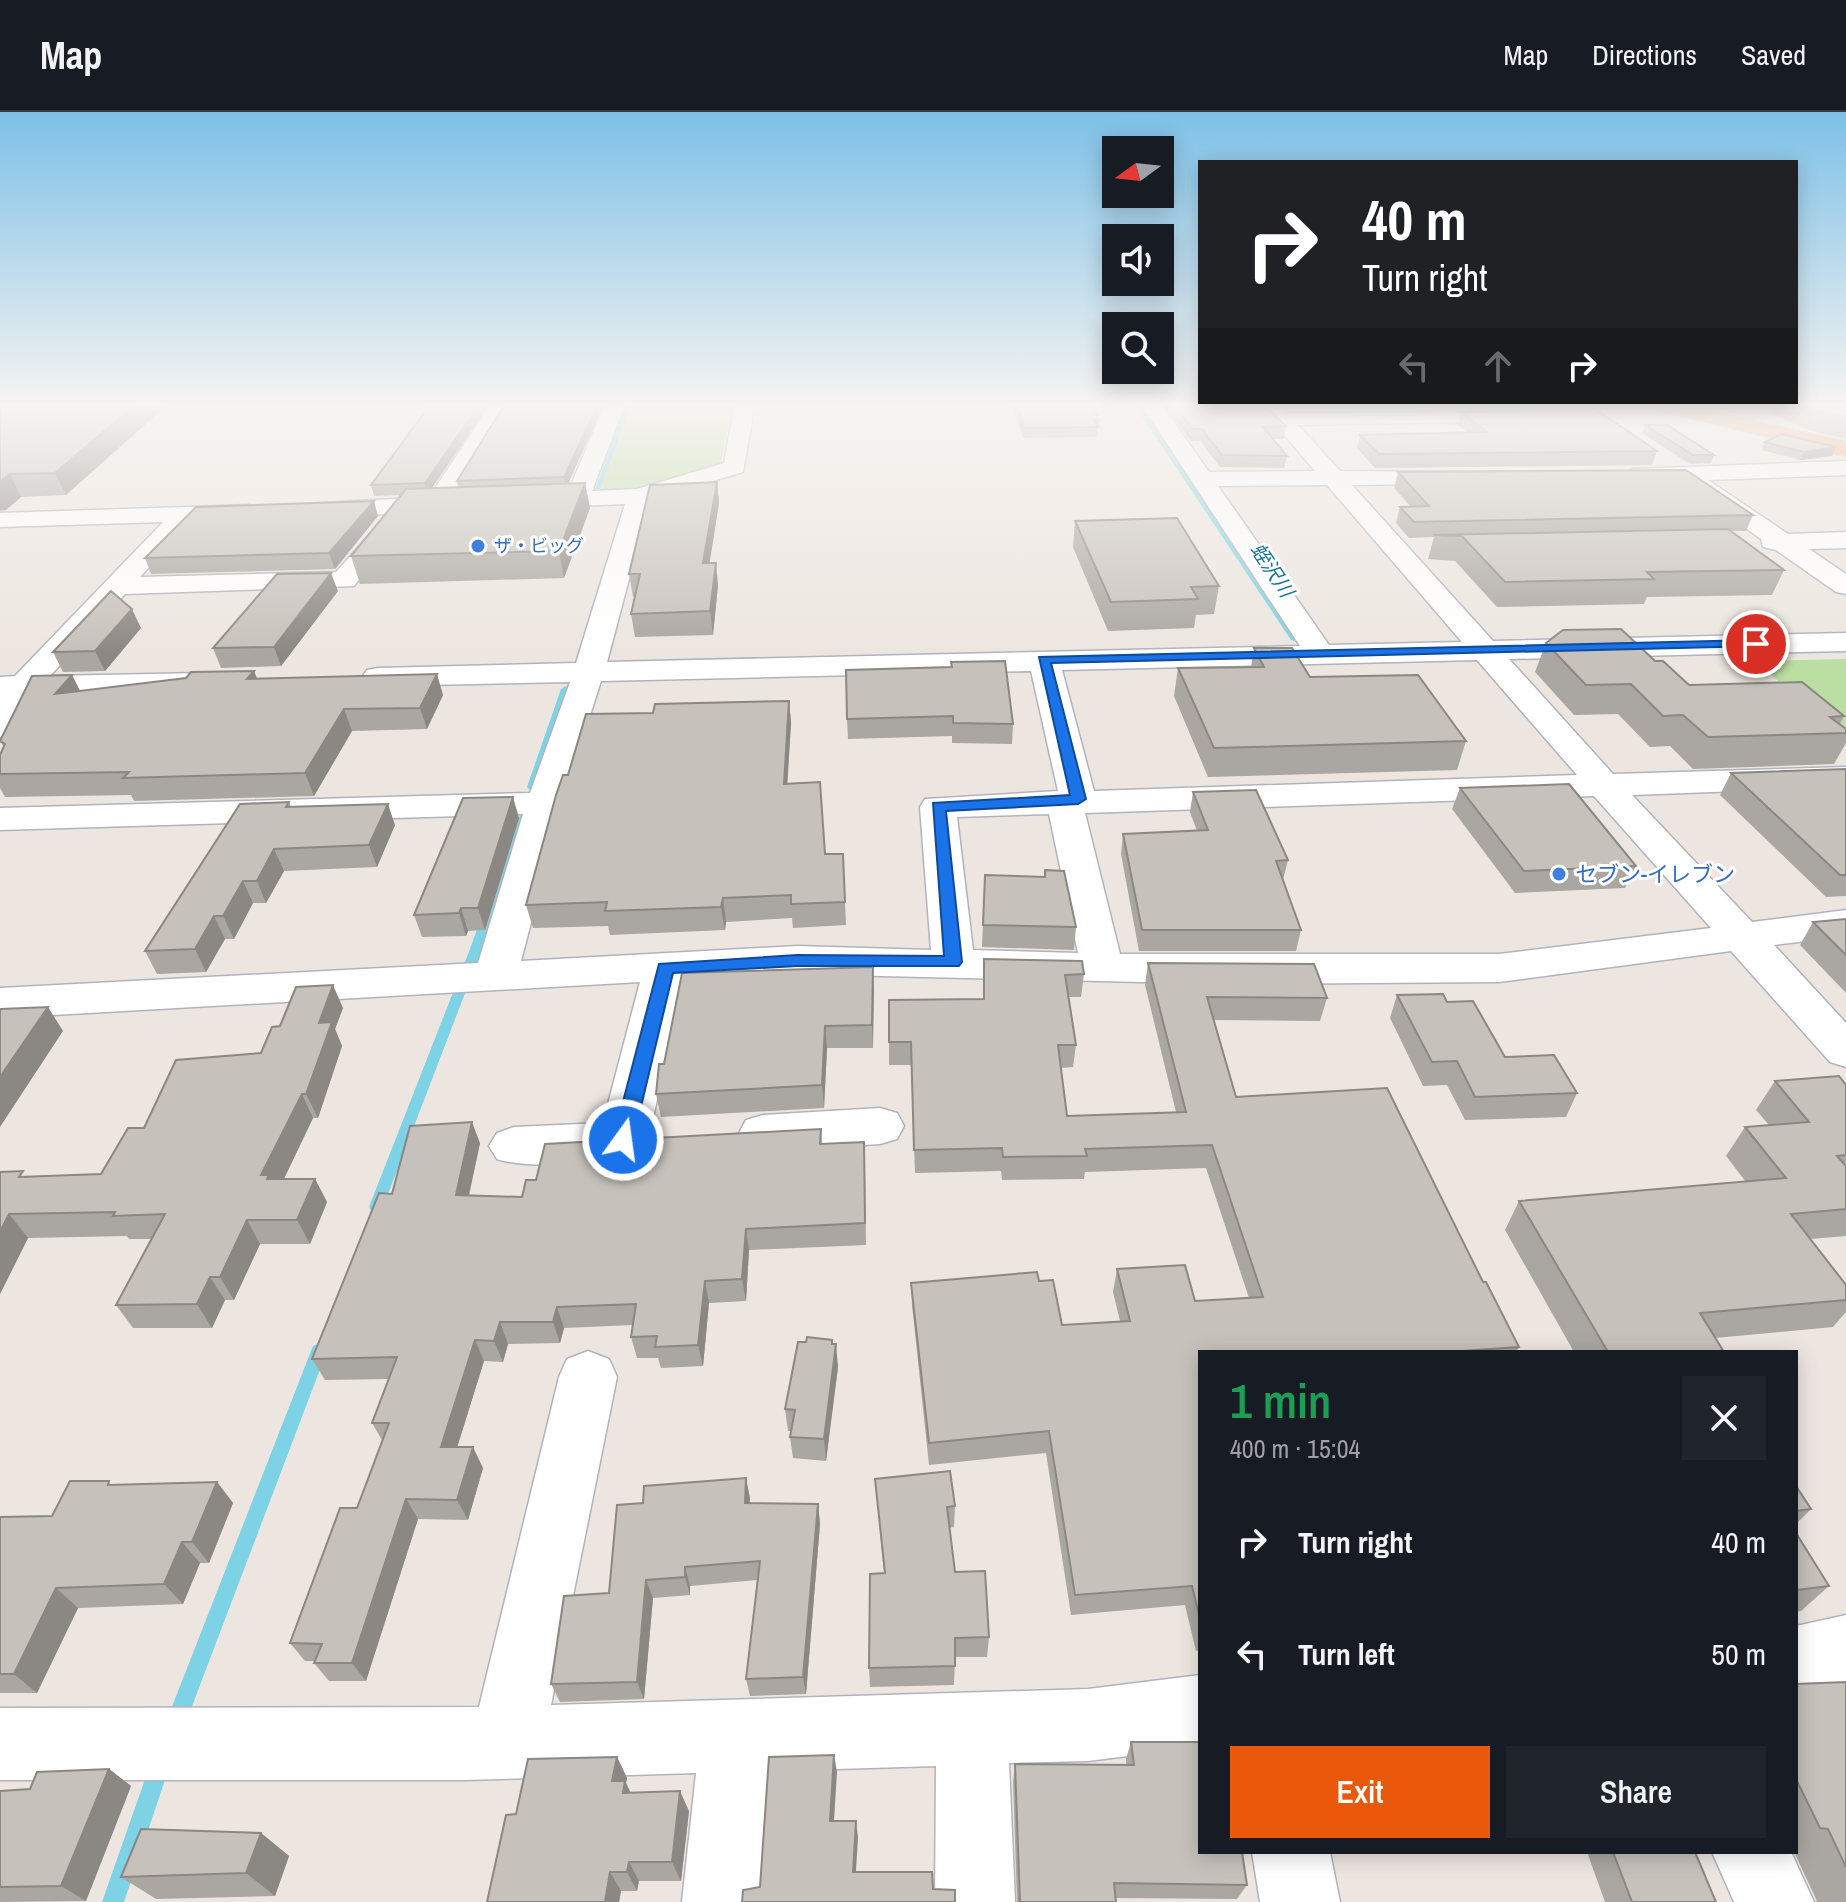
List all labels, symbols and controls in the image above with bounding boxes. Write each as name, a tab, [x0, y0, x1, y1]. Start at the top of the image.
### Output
text: Map	[40, 30, 102, 81]
text: Map	[1504, 36, 1548, 74]
text: Directions	[1592, 36, 1697, 74]
text: Saved	[1741, 36, 1806, 74]
north arrow	[1102, 136, 1174, 208]
map controls	[1102, 136, 1174, 384]
text: 40 m	[1362, 182, 1467, 257]
icon: right	[1230, 192, 1334, 296]
button: sound	[1102, 224, 1174, 296]
text: Turn right	[1362, 254, 1487, 302]
button: search	[1102, 312, 1174, 384]
icon: left	[1392, 344, 1436, 388]
icon: ahead	[1476, 344, 1520, 388]
icon: right	[1560, 344, 1604, 388]
place label: ザ・ビッグ	[494, 533, 584, 558]
marker: ザ・ビッグ	[469, 537, 487, 555]
water label: 蛭沢川	[1244, 537, 1302, 604]
pin	[1722, 610, 1790, 678]
icon: arrive	[1734, 622, 1778, 666]
place label: セブン-イレブン	[1575, 859, 1735, 889]
marker: セブン-イレブン	[1550, 865, 1568, 883]
position arrow	[581, 1098, 665, 1182]
text: 1 min	[1230, 1368, 1331, 1433]
button: close	[1682, 1376, 1766, 1460]
text: 400 m · 15:04	[1230, 1431, 1360, 1466]
icon: right	[1230, 1520, 1274, 1564]
text: Turn right	[1298, 1522, 1412, 1562]
text: 40 m	[1711, 1522, 1766, 1562]
icon: left	[1230, 1632, 1274, 1676]
text: Turn left	[1298, 1634, 1395, 1674]
text: 50 m	[1711, 1634, 1766, 1674]
button: Exit	[1230, 1746, 1490, 1838]
button: Share	[1506, 1746, 1766, 1838]

